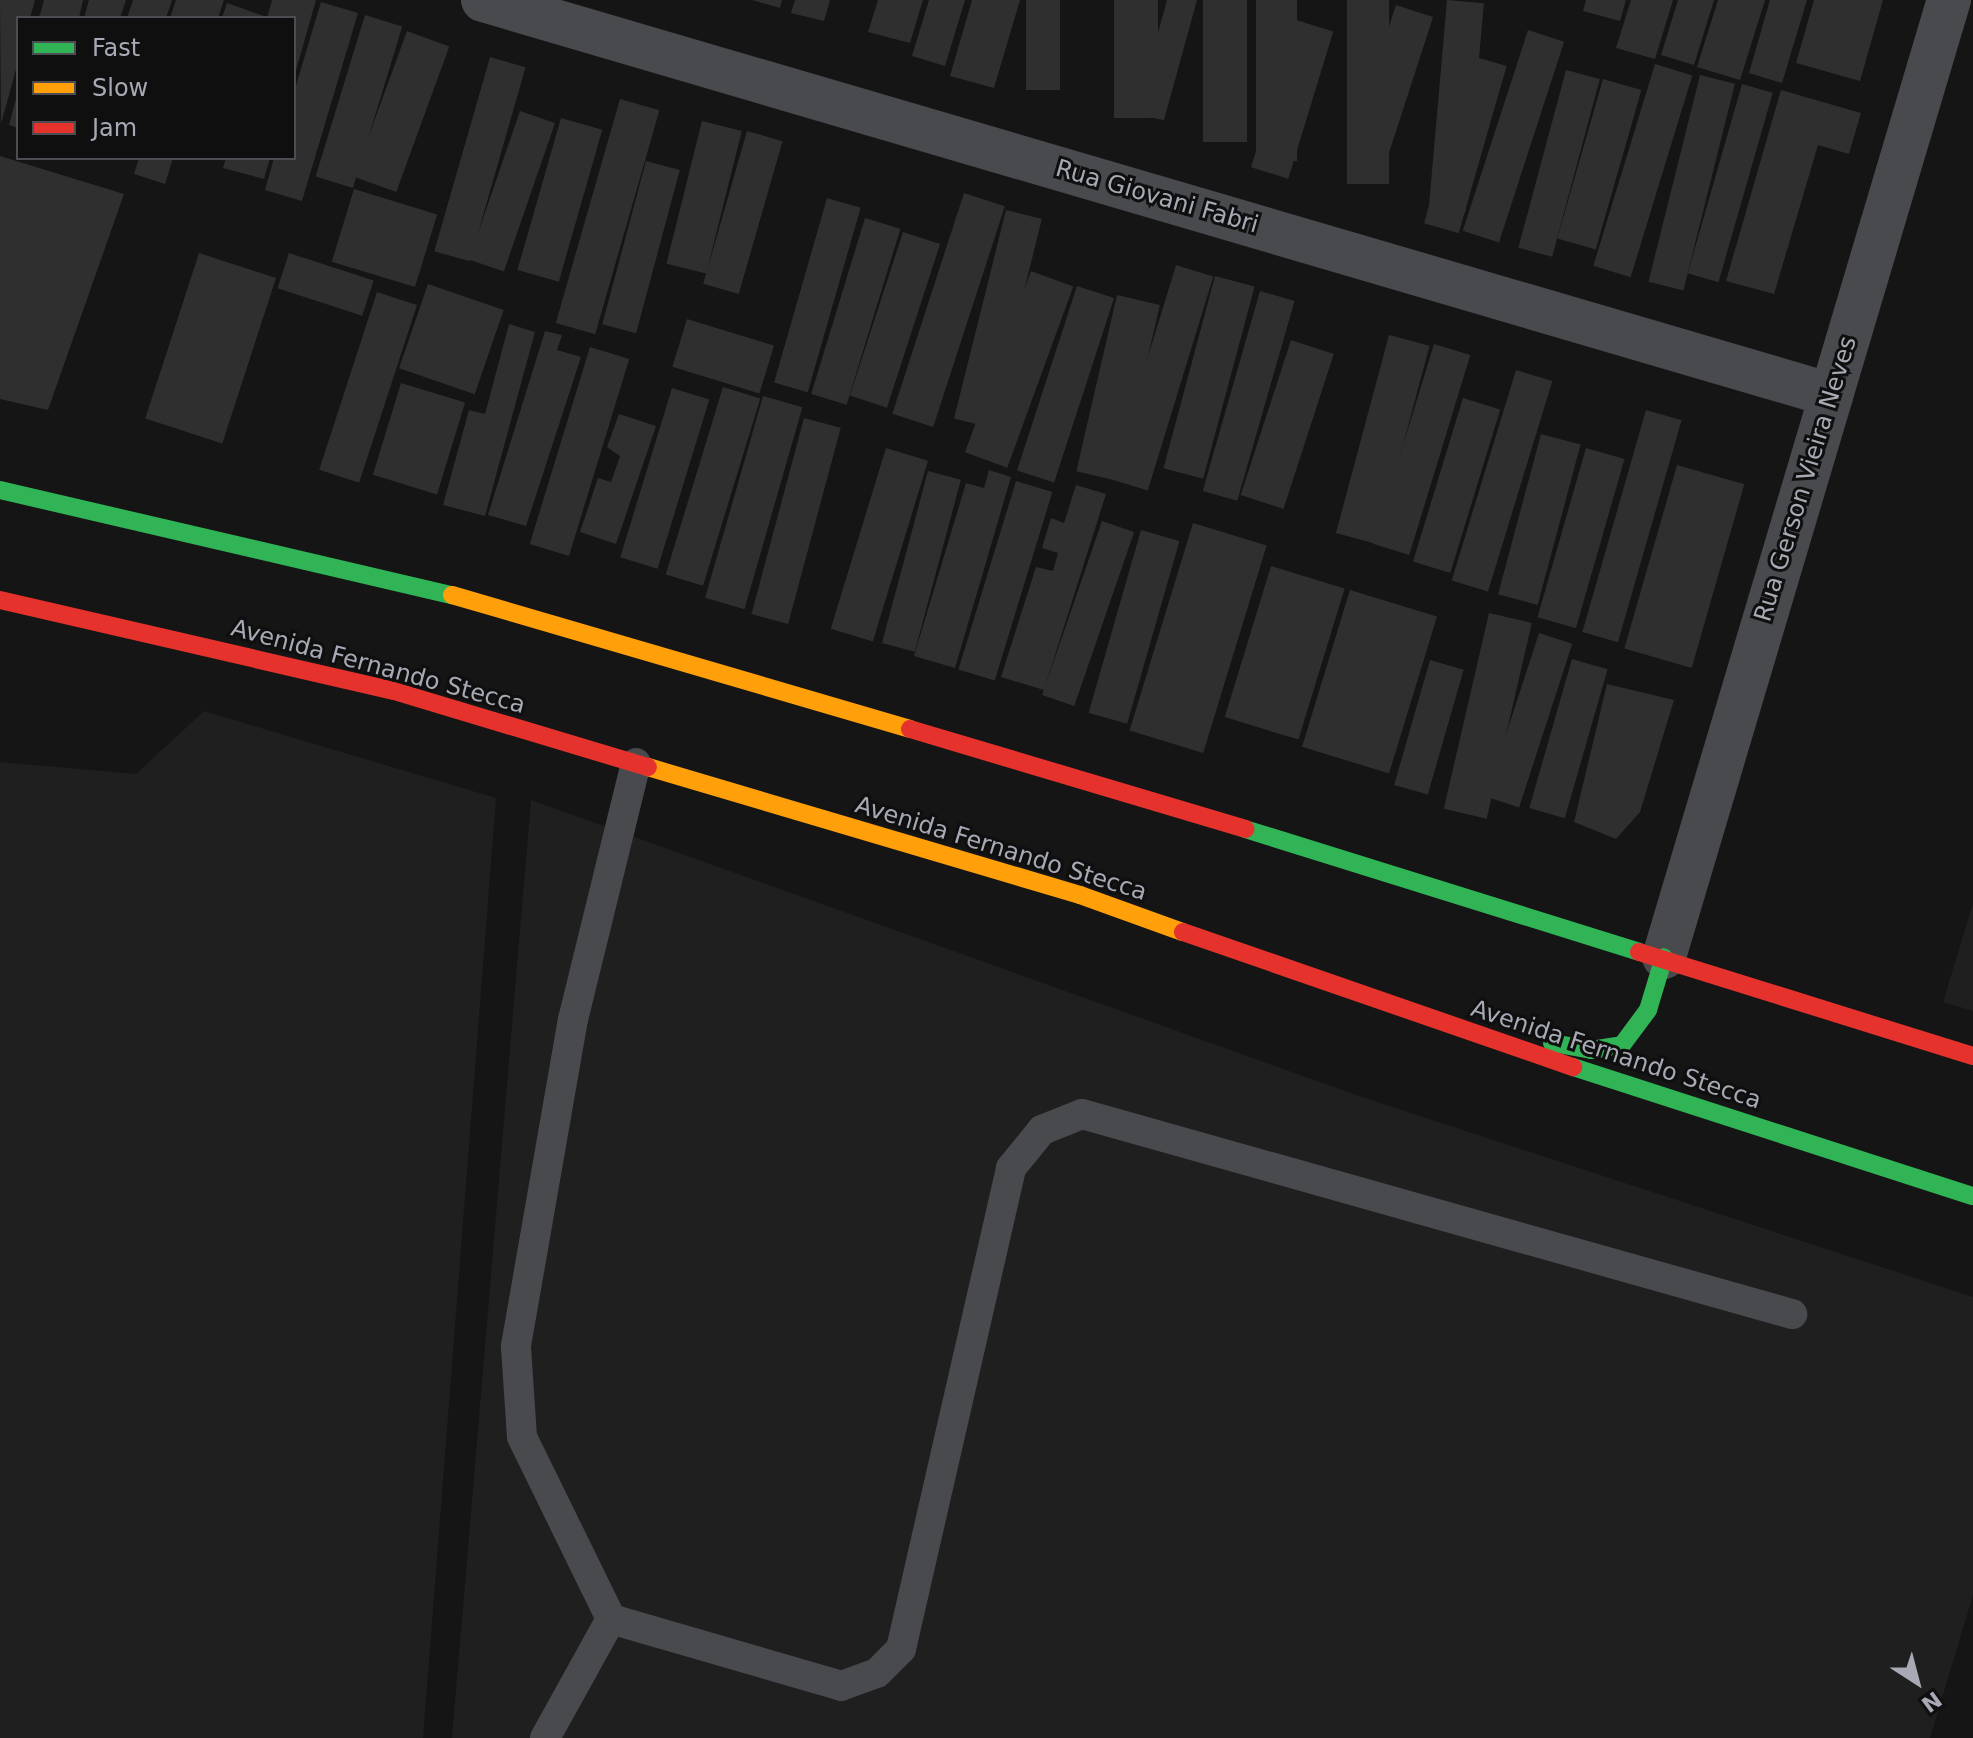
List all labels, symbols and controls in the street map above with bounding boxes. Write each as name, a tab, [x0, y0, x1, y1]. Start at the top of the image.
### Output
legend	[16, 16, 296, 160]
text: Fast	[92, 34, 140, 62]
text: Slow	[92, 74, 148, 102]
text: Jam	[92, 114, 137, 142]
street label: Rua Giovani Fabri	[1052, 154, 1262, 240]
street label: Rua Gerson Vieira Neves	[1749, 333, 1863, 625]
street label: Avenida Fernando Stecca	[228, 614, 528, 720]
street label: Avenida Fernando Stecca	[852, 791, 1150, 907]
street label: Avenida Fernando Stecca	[1467, 994, 1765, 1116]
north arrow	[1877, 1642, 1957, 1722]
text: N	[1917, 1686, 1946, 1717]

